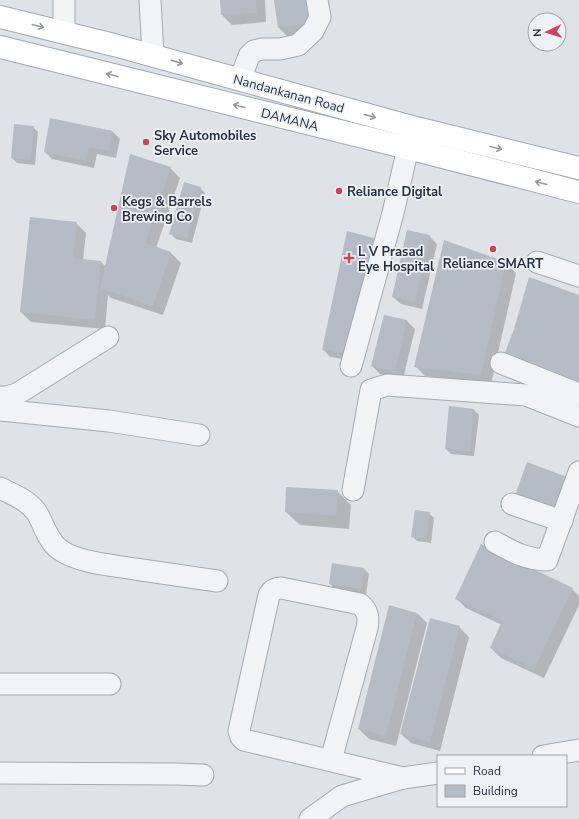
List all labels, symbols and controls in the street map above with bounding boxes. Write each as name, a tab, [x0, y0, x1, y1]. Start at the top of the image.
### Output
north arrow	[527, 12, 567, 52]
one-way arrow	[31, 23, 44, 30]
text: N	[530, 28, 545, 37]
one-way arrow	[170, 59, 183, 66]
street label: Nandankanan Road	[231, 70, 346, 117]
one-way arrow	[106, 71, 119, 79]
one-way arrow	[232, 102, 245, 110]
street label: DAMANA	[259, 104, 321, 136]
one-way arrow	[363, 113, 376, 120]
place label: Sky Automobiles Service	[154, 127, 256, 160]
marker: Sky Automobiles Service	[141, 137, 151, 147]
one-way arrow	[489, 145, 502, 152]
one-way arrow	[535, 179, 548, 186]
place label: Reliance Digital	[347, 183, 443, 201]
marker: Reliance Digital	[334, 186, 344, 196]
place label: Kegs & Barrels Brewing Co	[122, 193, 212, 226]
marker: Kegs & Barrels Brewing Co	[109, 203, 119, 213]
place label: L V Prasad Eye Hospital	[358, 243, 435, 276]
marker: Reliance SMART	[488, 244, 498, 254]
marker: L V Prasad Eye Hospital	[343, 252, 355, 264]
place label: Reliance SMART	[443, 255, 544, 273]
legend	[437, 755, 567, 807]
text: Road	[473, 763, 501, 779]
text: Building	[473, 783, 518, 799]

